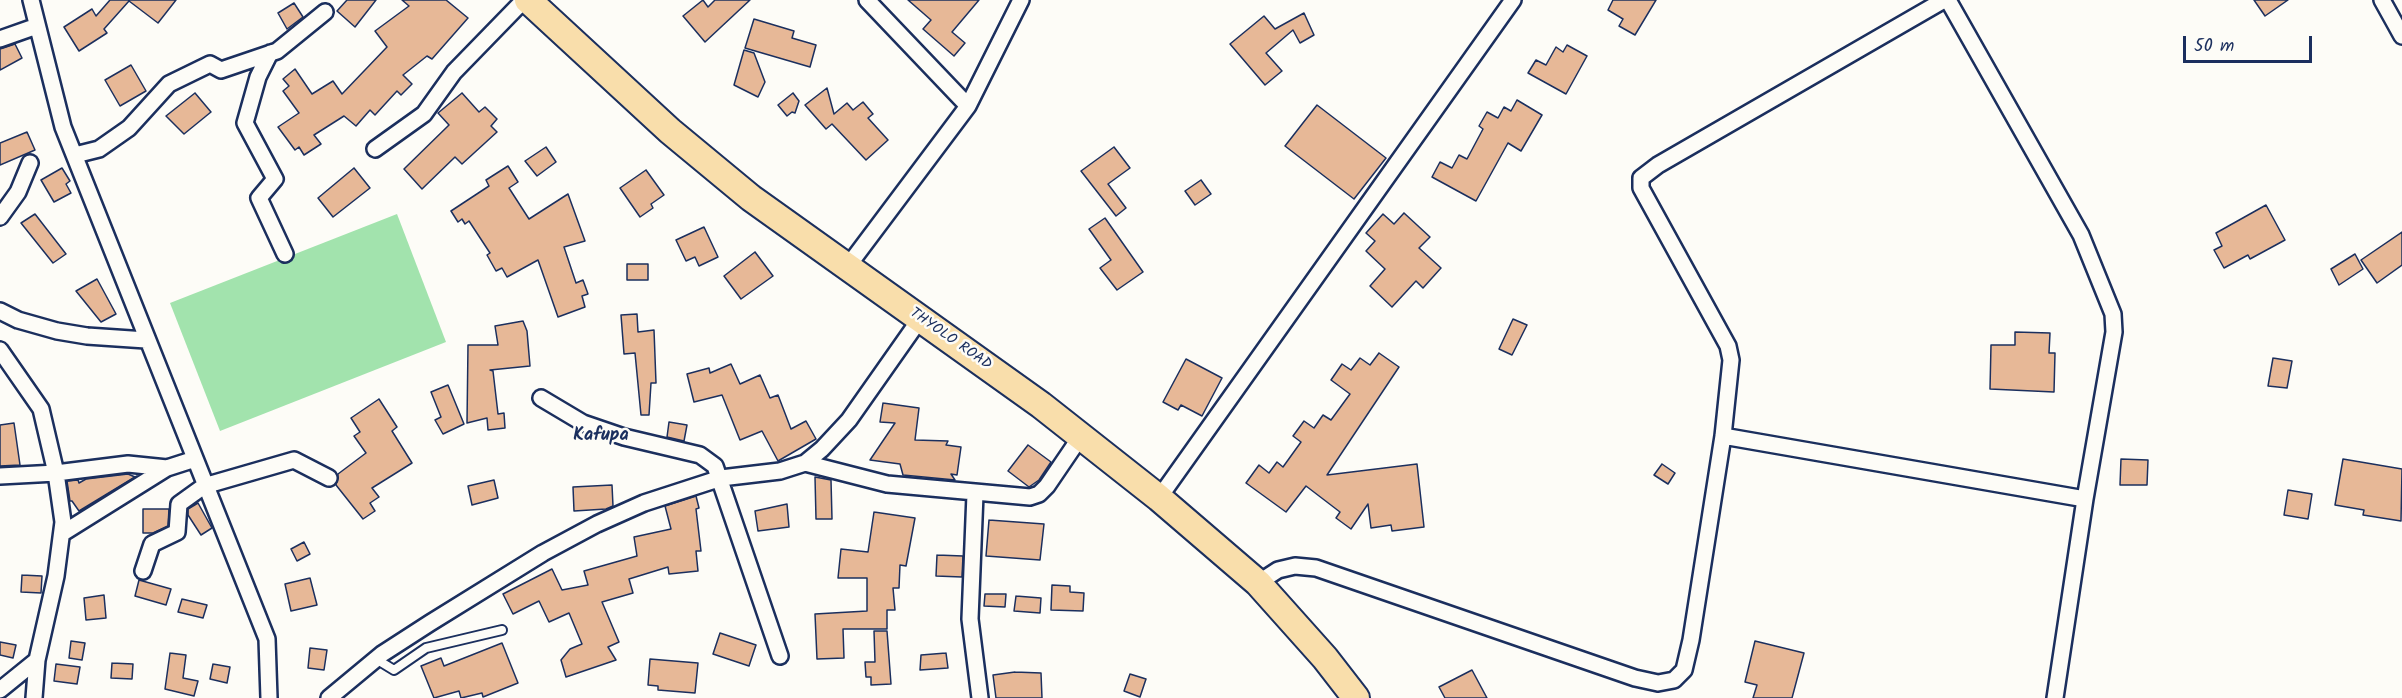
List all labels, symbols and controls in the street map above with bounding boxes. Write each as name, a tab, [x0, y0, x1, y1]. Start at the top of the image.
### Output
scale bar	[2186, 24, 2315, 62]
text: 50 m	[2194, 32, 2234, 61]
street label: THYOLO ROAD	[906, 305, 994, 375]
district label: Kafupa	[573, 426, 629, 448]

